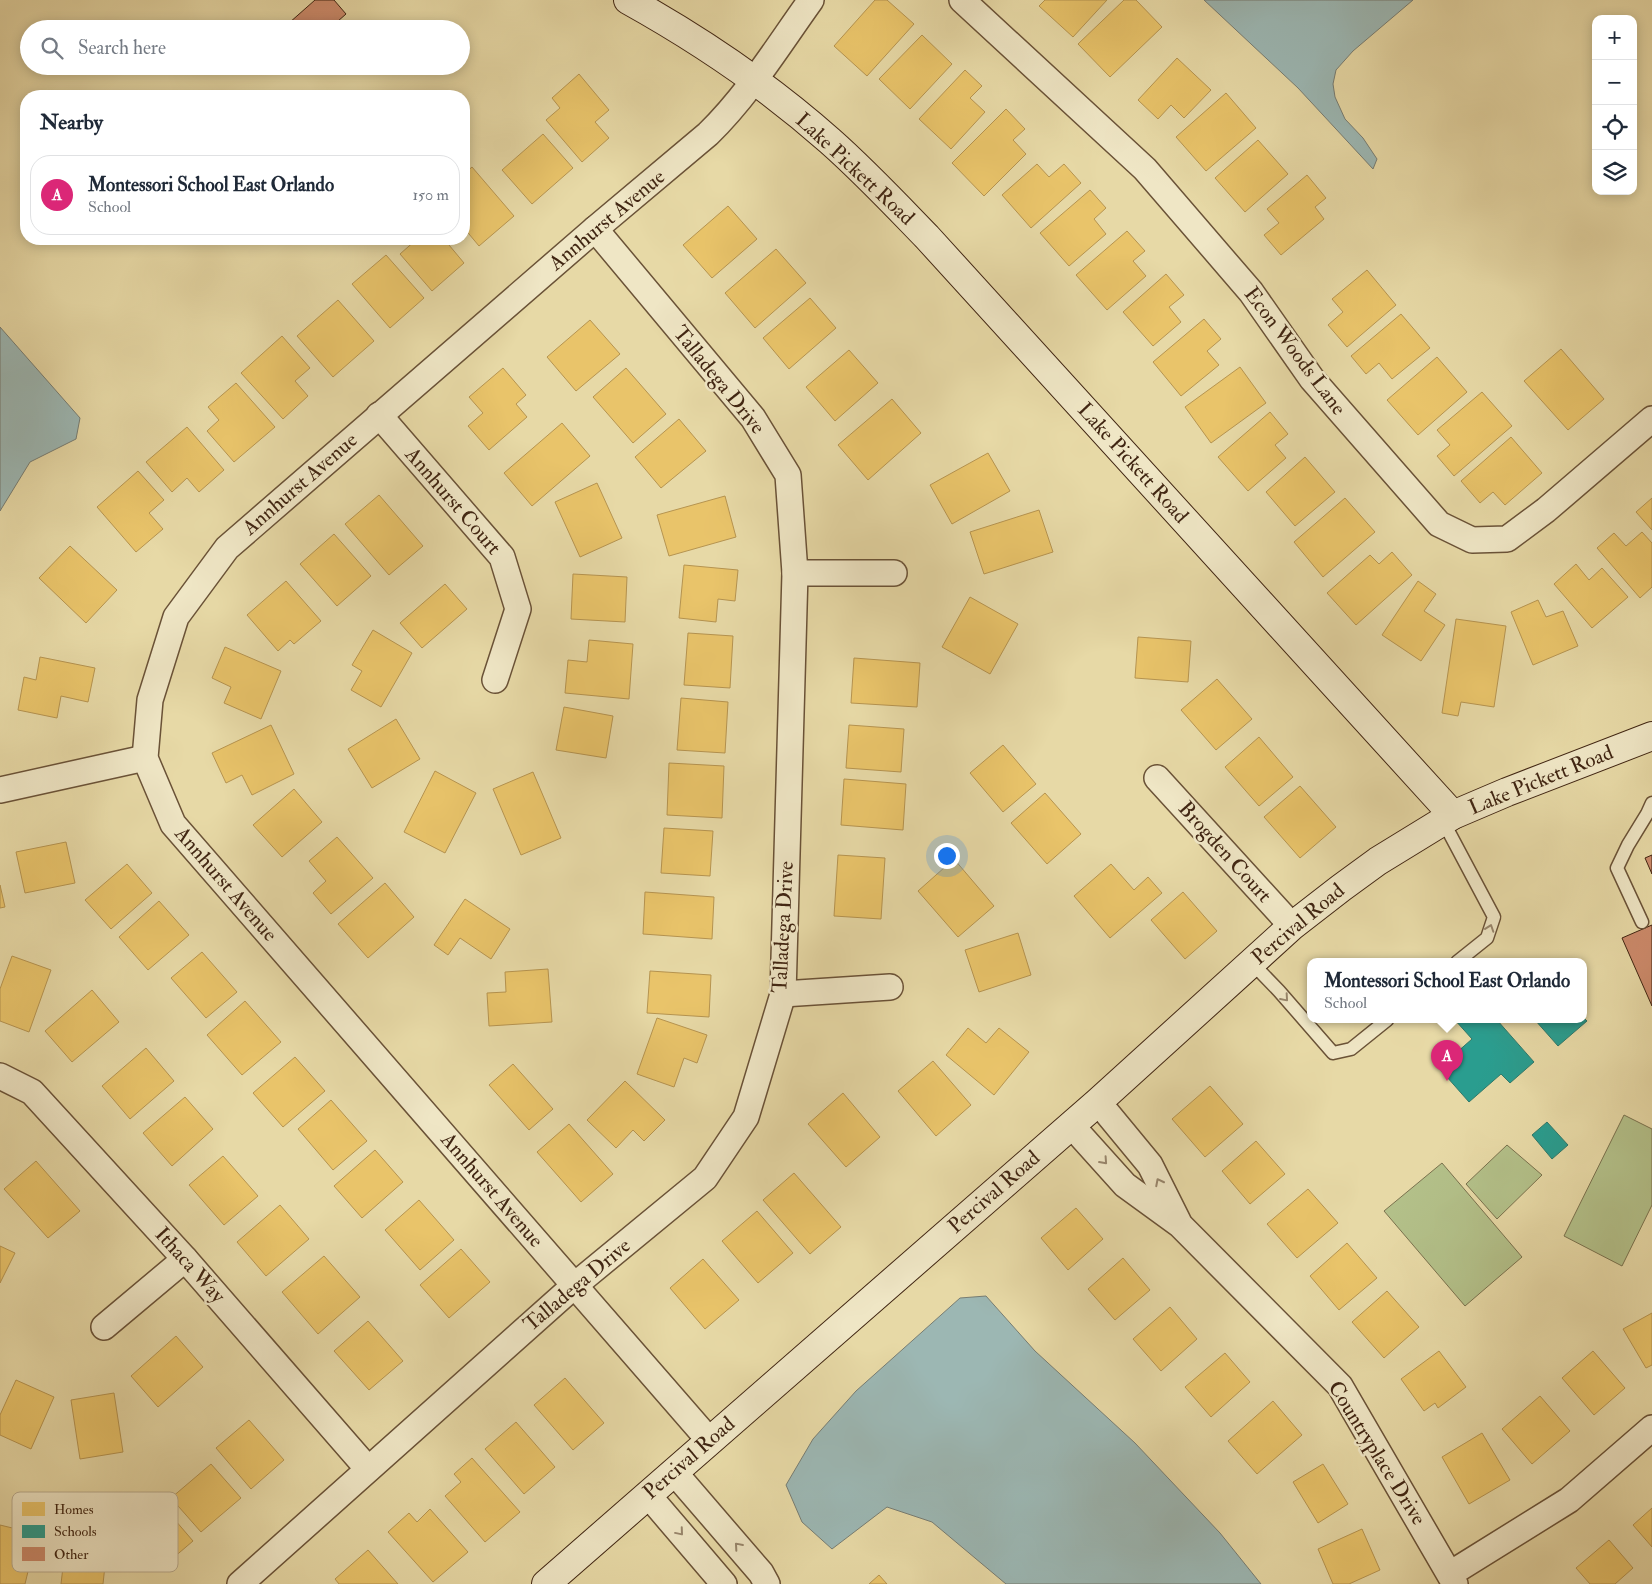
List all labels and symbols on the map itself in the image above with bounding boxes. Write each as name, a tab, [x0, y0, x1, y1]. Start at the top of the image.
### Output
street label: Lake Pickett Road	[790, 107, 921, 232]
street label: Annhurst Avenue	[542, 163, 671, 277]
street label: Econ Woods Lane	[1238, 281, 1352, 421]
street label: Talladega Drive	[667, 320, 771, 440]
street label: Lake Pickett Road	[1072, 397, 1195, 530]
street label: Annhurst Avenue	[236, 427, 363, 542]
street label: Annhurst Court	[398, 441, 507, 561]
street label: Lake Pickett Road	[1465, 739, 1618, 821]
street label: Brogden Court	[1172, 796, 1278, 908]
street label: Annhurst Avenue	[168, 820, 283, 947]
your location	[934, 843, 960, 869]
street label: Talladega Drive	[766, 860, 800, 994]
street label: Percival Road	[1246, 877, 1351, 971]
one-way arrow	[1484, 924, 1494, 933]
one-way arrow	[1280, 992, 1288, 1001]
pin: A	[1431, 1040, 1463, 1081]
street label: Annhurst Avenue	[434, 1126, 549, 1253]
street label: Percival Road	[942, 1144, 1046, 1239]
one-way arrow	[1098, 1156, 1107, 1165]
one-way arrow	[1155, 1178, 1165, 1187]
street label: Ithaca Way	[149, 1221, 232, 1309]
street label: Talladega Drive	[518, 1232, 636, 1338]
street label: Countryplace Drive	[1322, 1376, 1432, 1530]
street label: Percival Road	[637, 1410, 741, 1505]
legend	[12, 1492, 178, 1572]
text: Homes	[54, 1501, 94, 1518]
text: Schools	[54, 1523, 97, 1540]
one-way arrow	[674, 1526, 682, 1535]
one-way arrow	[734, 1542, 743, 1551]
text: Other	[54, 1546, 89, 1563]

